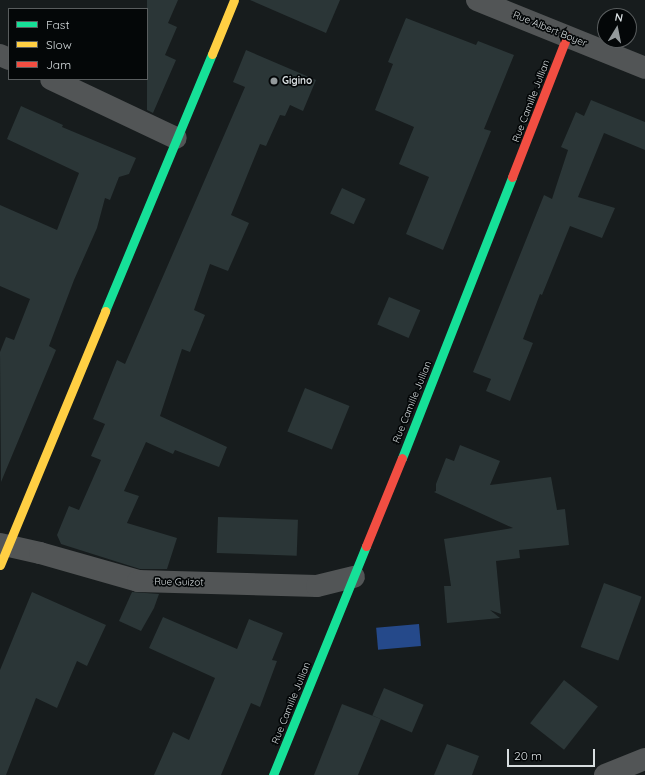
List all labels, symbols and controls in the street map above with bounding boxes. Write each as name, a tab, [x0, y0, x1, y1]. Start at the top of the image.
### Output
legend	[8, 8, 148, 80]
north arrow	[597, 8, 637, 48]
street label: Rue Albert Boyer	[511, 9, 589, 49]
text: N	[614, 10, 624, 25]
text: Fast	[46, 17, 70, 32]
text: Slow	[46, 37, 72, 52]
text: Jam	[46, 57, 71, 72]
street label: Rue Camille Jullian	[510, 58, 552, 144]
place label: Gigino	[282, 75, 312, 87]
marker: Gigino	[269, 76, 279, 86]
street label: Rue Camille Jullian	[390, 359, 434, 445]
street label: Rue Guizot	[154, 576, 204, 588]
street label: Rue Camille Jullian	[269, 660, 313, 746]
scale bar	[509, 741, 597, 767]
text: 20 m	[514, 748, 542, 763]

